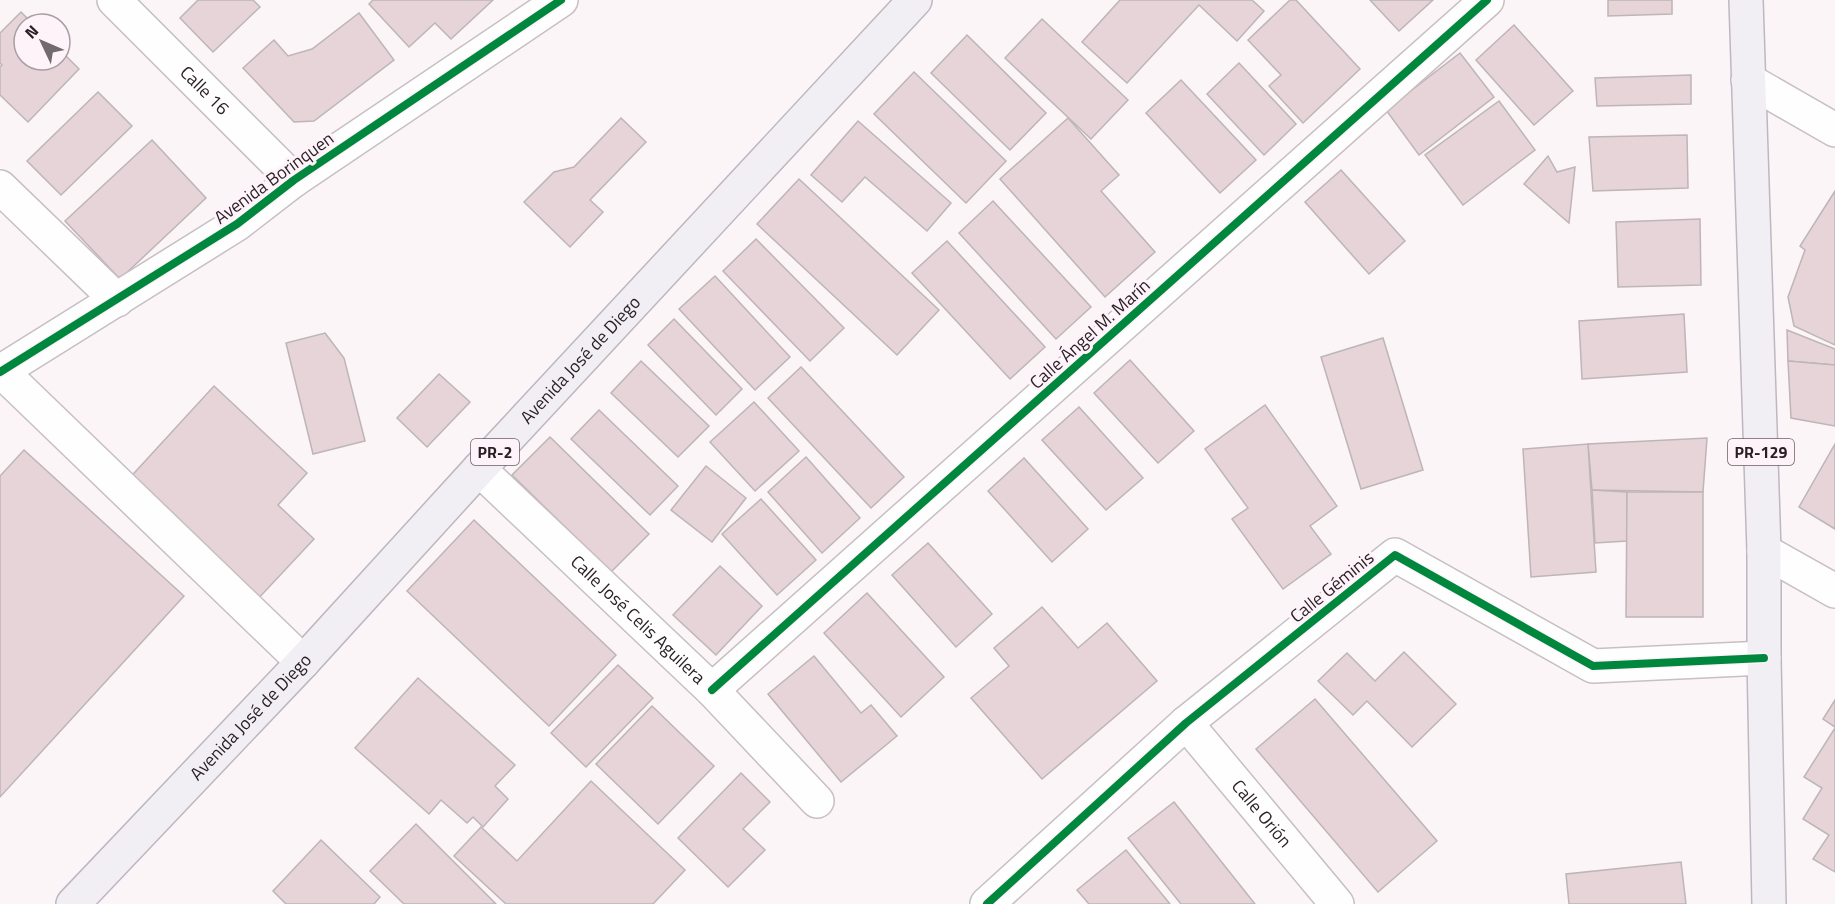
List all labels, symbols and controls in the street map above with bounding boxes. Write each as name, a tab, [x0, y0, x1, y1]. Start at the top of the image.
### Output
north arrow	[12, 12, 72, 72]
text: N	[19, 19, 44, 44]
street label: Calle 16	[174, 59, 236, 121]
street label: Avenida Borinquen	[208, 125, 339, 230]
street label: Calle Ángel M. Marín	[1023, 272, 1156, 395]
street label: Avenida José de Diego	[514, 289, 647, 430]
road number: PR-2	[471, 439, 519, 465]
road number: PR-129	[1728, 439, 1794, 465]
street label: Calle Géminis	[1284, 544, 1380, 629]
street label: Calle José Celis Aguilera	[565, 549, 712, 690]
street label: Avenida José de Diego	[183, 647, 318, 786]
street label: Calle Orión	[1226, 773, 1298, 853]

